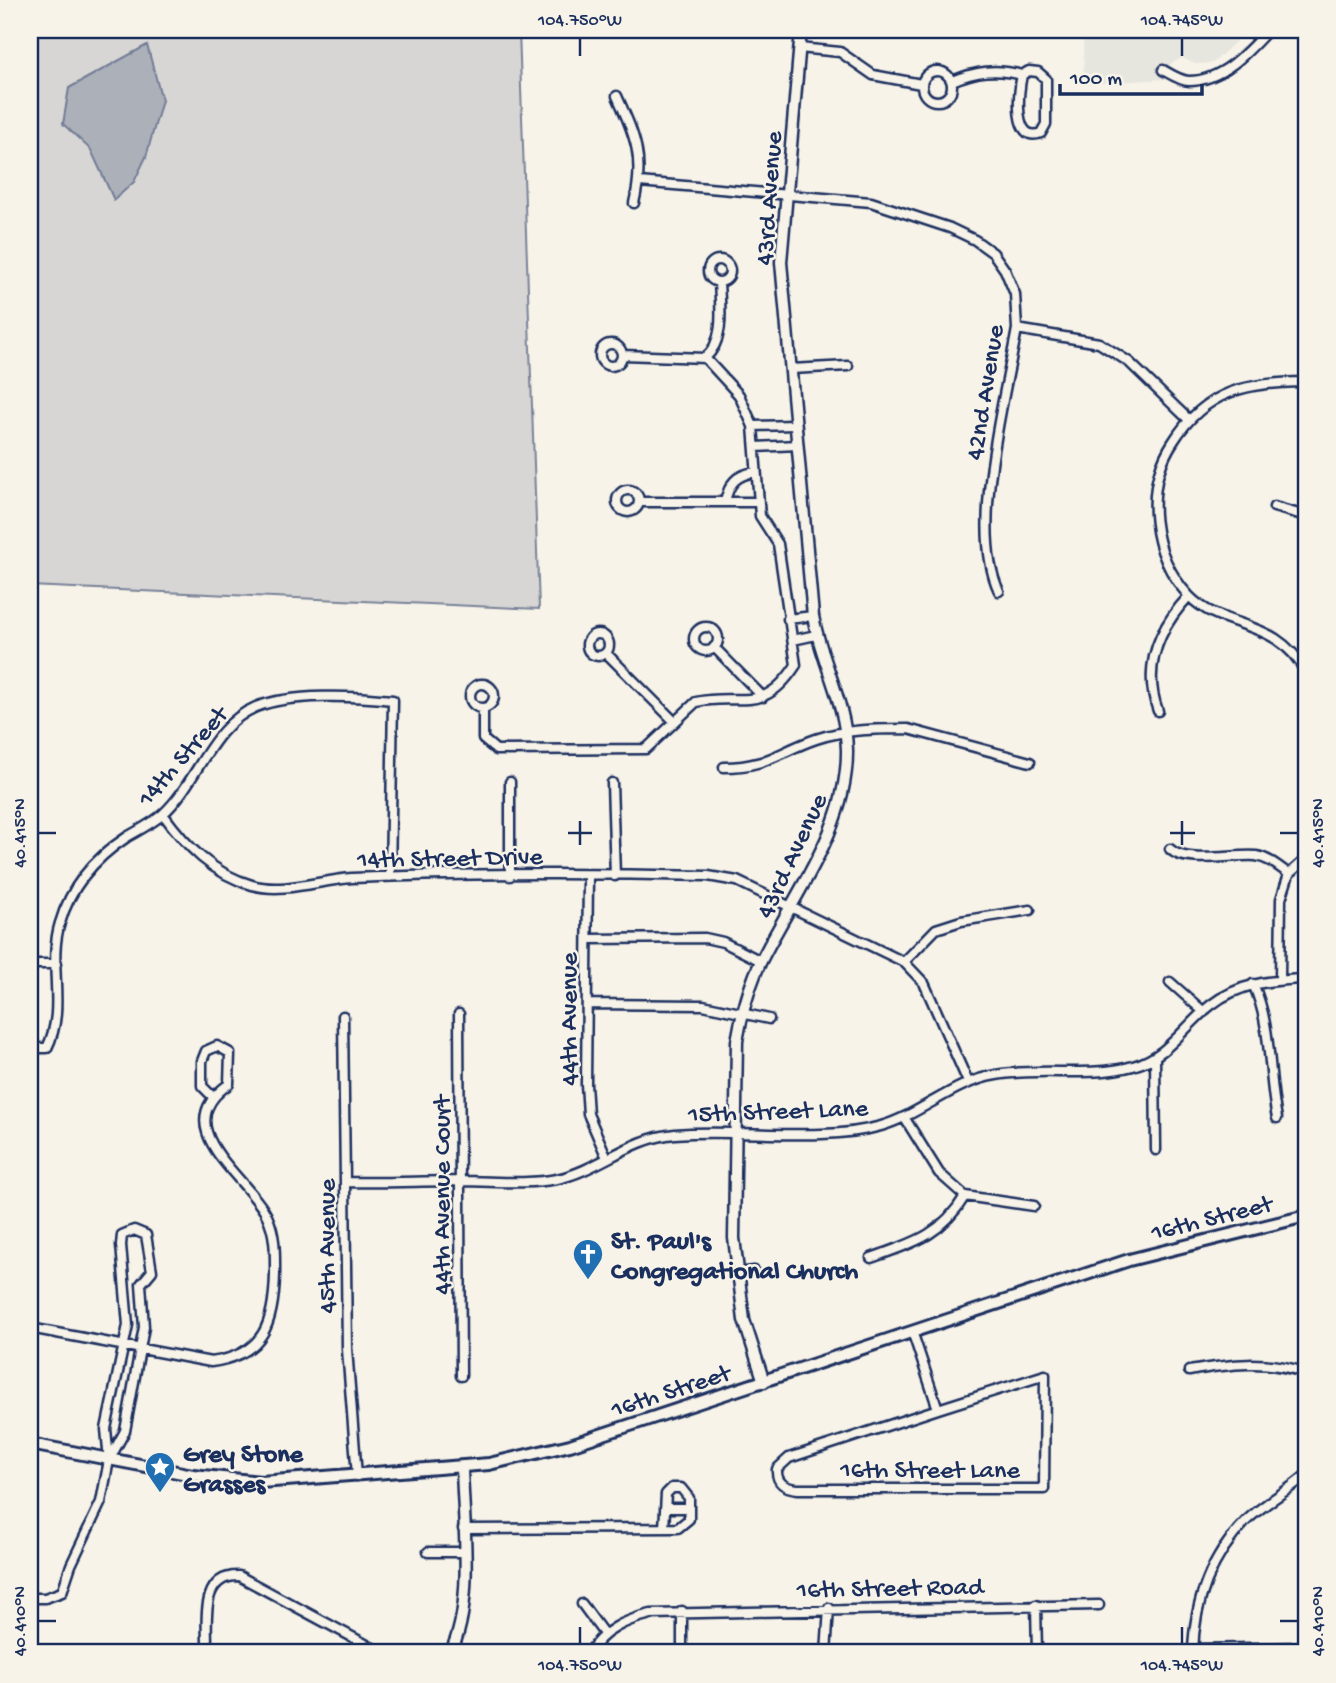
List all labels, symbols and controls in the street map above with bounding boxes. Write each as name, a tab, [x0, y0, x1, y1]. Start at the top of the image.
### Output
text: 104.750°W	[537, 11, 622, 32]
text: 104.745°W	[1140, 11, 1223, 32]
scale bar	[1060, 52, 1201, 96]
text: 100 m	[1069, 68, 1122, 93]
street label: 43rd Avenue	[751, 130, 792, 267]
street label: 42nd Avenue	[961, 322, 1014, 463]
street label: 14th Street	[132, 700, 238, 815]
street label: 43rd Avenue	[752, 789, 837, 924]
text: 40.415°N	[11, 798, 32, 868]
text: 40.415°N	[1309, 798, 1330, 868]
street label: 14th Street Drive	[356, 843, 544, 878]
street label: 44th Avenue	[556, 952, 587, 1086]
street label: 44th Avenue Court	[429, 1093, 460, 1295]
street label: 15th Street Lane	[687, 1095, 869, 1132]
street label: 45th Avenue	[314, 1178, 345, 1313]
street label: 16th Street	[1147, 1190, 1278, 1251]
place label: St. Paul's Congregational Church	[611, 1228, 858, 1289]
church icon: St. Paul's Congregational Church	[571, 1237, 605, 1281]
street label: 16th Street	[607, 1359, 737, 1427]
place label: Grey Stone Grasses	[183, 1441, 305, 1502]
place icon: Grey Stone Grasses	[143, 1450, 177, 1494]
street label: 16th Street Lane	[839, 1457, 1020, 1488]
street label: 16th Street Road	[795, 1573, 985, 1608]
text: 40.410°N	[11, 1586, 32, 1656]
text: 40.410°N	[1309, 1586, 1330, 1656]
text: 104.750°W	[537, 1656, 622, 1677]
text: 104.745°W	[1140, 1656, 1223, 1677]

